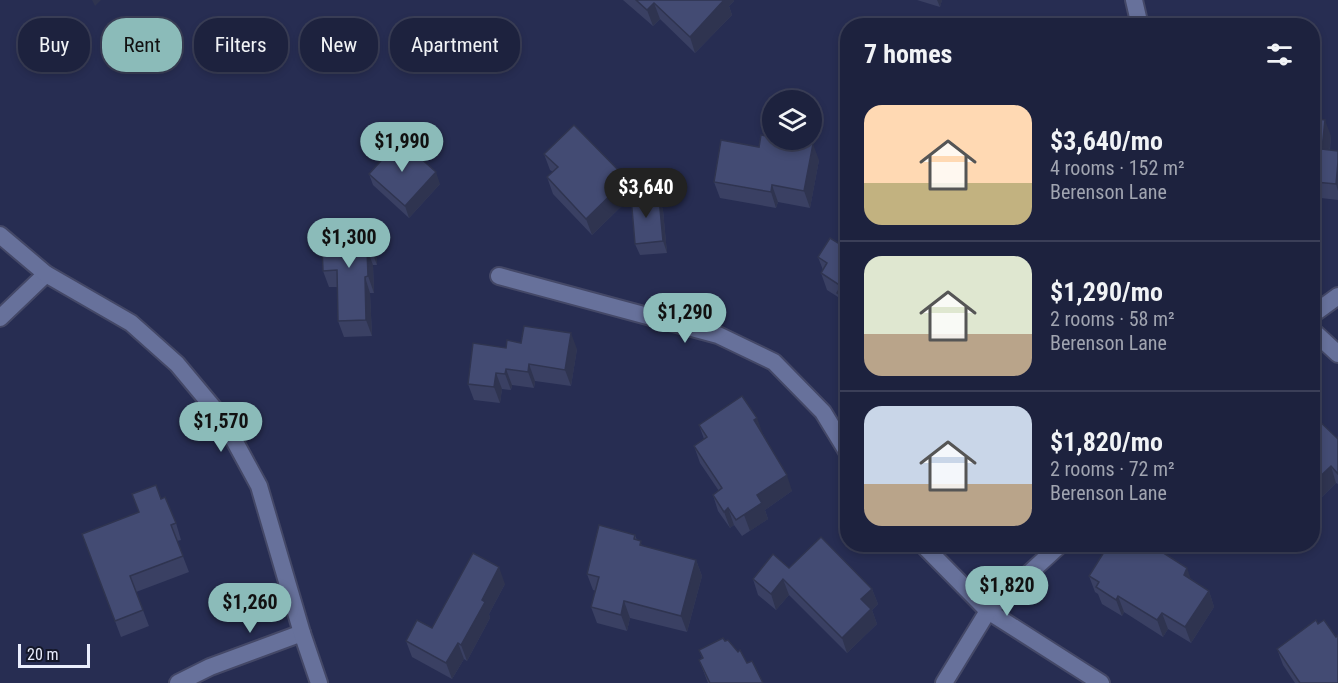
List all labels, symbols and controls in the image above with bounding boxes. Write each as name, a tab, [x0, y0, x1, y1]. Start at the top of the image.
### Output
chip: Buy	[18, 18, 90, 72]
chip: Rent	[102, 18, 182, 72]
chip: Filters	[194, 18, 288, 72]
chip: New	[300, 18, 378, 72]
chip: Apartment	[390, 18, 520, 72]
icon: filters	[1263, 38, 1296, 71]
text: 7 homes	[864, 39, 952, 69]
map controls	[762, 90, 822, 150]
button: layers	[762, 90, 822, 150]
pin: $1,990	[353, 122, 451, 173]
text: $3,640/mo	[1050, 126, 1163, 156]
text: $1,990	[374, 129, 430, 153]
icon: home	[912, 129, 984, 201]
text: 4 rooms · 152 m²	[1050, 156, 1185, 180]
pin: $3,640	[597, 168, 695, 219]
text: $3,640	[618, 175, 674, 199]
text: Berenson Lane	[1050, 180, 1167, 204]
pin: $1,300	[300, 218, 398, 269]
text: $1,300	[321, 225, 377, 249]
text: $1,290/mo	[1050, 277, 1163, 307]
icon: home	[912, 280, 984, 352]
pin: $1,290	[636, 293, 734, 344]
text: $1,290	[657, 300, 713, 324]
text: 2 rooms · 58 m²	[1050, 307, 1175, 331]
text: Berenson Lane	[1050, 331, 1167, 355]
pin: $1,570	[172, 402, 270, 453]
text: $1,570	[193, 409, 249, 433]
text: $1,820/mo	[1050, 427, 1163, 457]
icon: home	[912, 430, 984, 502]
text: 2 rooms · 72 m²	[1050, 457, 1175, 481]
text: Berenson Lane	[1050, 481, 1167, 505]
pin: $1,820	[958, 566, 1056, 617]
text: $1,820	[979, 573, 1035, 597]
pin: $1,260	[201, 583, 299, 634]
text: $1,260	[222, 590, 278, 614]
scale bar	[18, 641, 90, 668]
text: 20 m	[27, 645, 59, 664]

